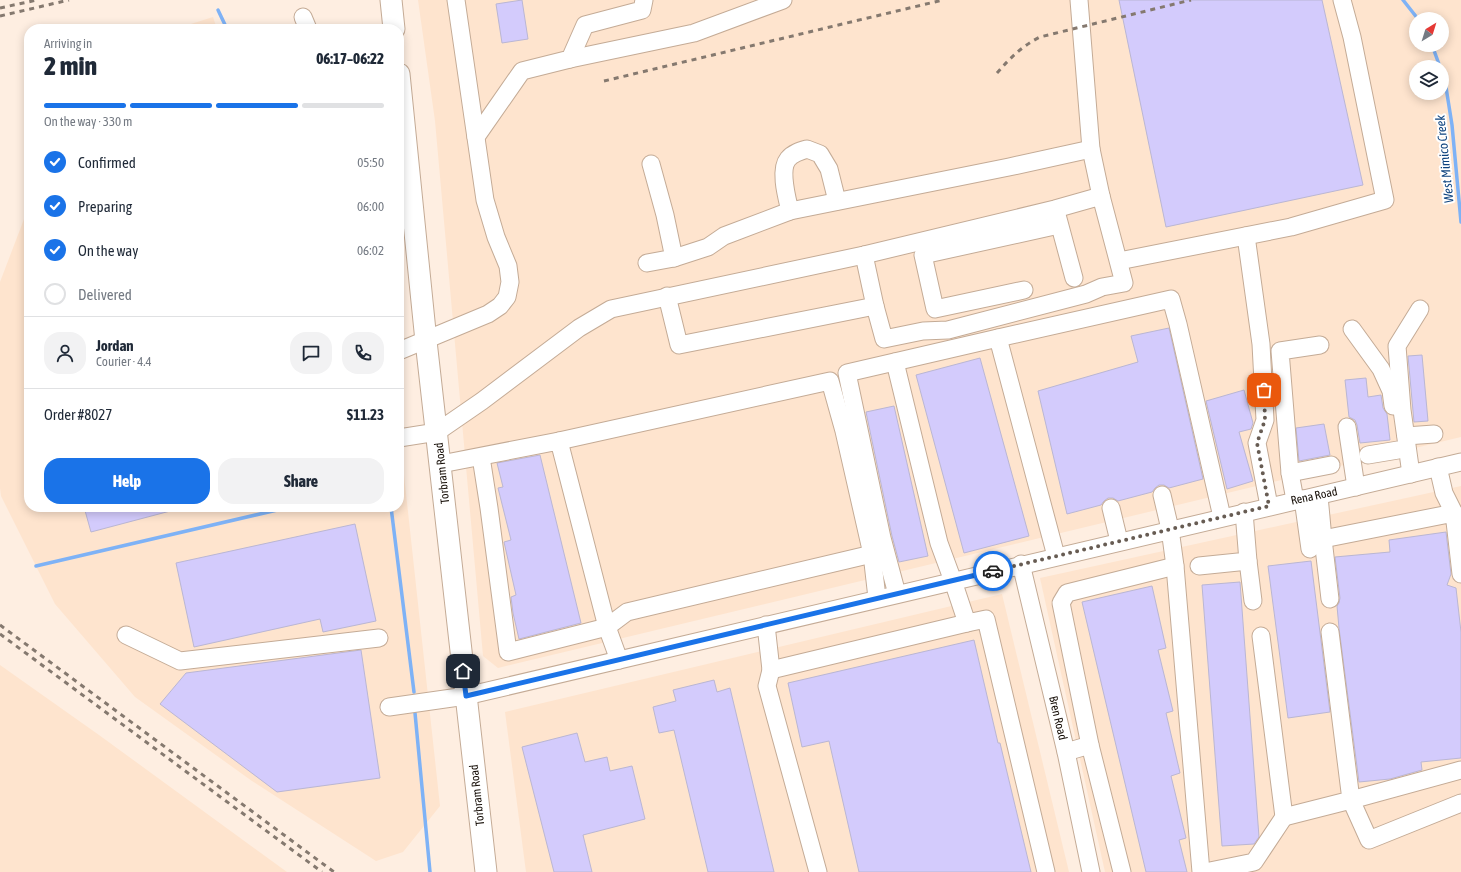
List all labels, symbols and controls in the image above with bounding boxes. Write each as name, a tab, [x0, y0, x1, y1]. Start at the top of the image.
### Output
north arrow	[1409, 12, 1449, 52]
map controls	[1409, 12, 1449, 100]
text: Arriving in	[44, 36, 92, 51]
text: 06:17–06:22	[316, 50, 384, 67]
text: 2 min	[44, 51, 97, 81]
button: layers	[1409, 60, 1449, 100]
text: On the way · 330 m	[44, 114, 132, 129]
water label: West Mimico Creek	[1432, 114, 1457, 204]
icon: check	[44, 151, 66, 173]
text: Confirmed	[78, 154, 136, 171]
text: 05:50	[357, 155, 384, 170]
icon: check	[44, 195, 66, 217]
text: Preparing	[78, 198, 132, 215]
text: 06:00	[357, 199, 384, 214]
icon: check	[44, 239, 66, 261]
text: On the way	[78, 242, 139, 259]
text: 06:02	[357, 243, 384, 258]
text: Delivered	[78, 286, 132, 303]
button: person	[44, 332, 86, 374]
button: chat	[290, 332, 332, 374]
button: phone	[342, 332, 384, 374]
text: Jordan	[96, 337, 134, 354]
text: Courier · 4.4	[96, 354, 152, 369]
pin	[1247, 373, 1281, 407]
icon: bag	[1253, 379, 1275, 401]
text: Order #8027	[44, 406, 112, 423]
text: $11.23	[347, 406, 384, 423]
street label: Torbram Road	[432, 442, 452, 504]
button: Help	[44, 458, 210, 504]
button: Share	[218, 458, 384, 504]
street label: Rena Road	[1289, 484, 1339, 508]
courier	[973, 551, 1013, 591]
icon: car	[982, 560, 1004, 582]
pin	[446, 654, 480, 688]
icon: home	[452, 660, 474, 682]
street label: Bren Road	[1046, 694, 1070, 742]
street label: Torbram Road	[467, 764, 487, 826]

